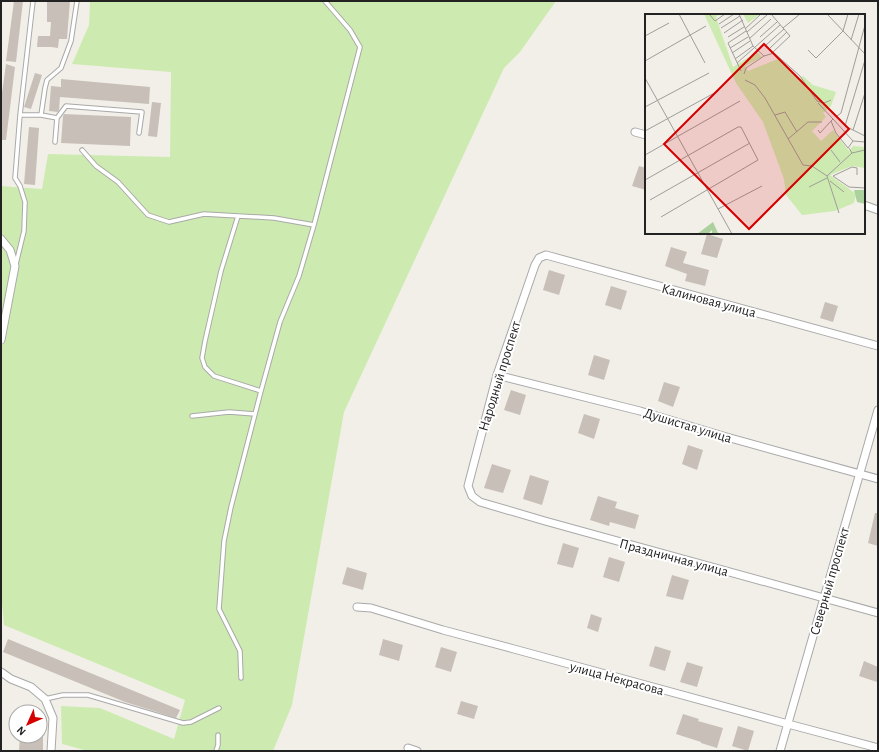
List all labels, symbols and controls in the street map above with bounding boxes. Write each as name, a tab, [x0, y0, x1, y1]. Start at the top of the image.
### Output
inset map	[645, 14, 865, 234]
street label: Калиновая улица	[660, 282, 758, 320]
street label: Народный проспект	[477, 319, 524, 433]
street label: Душистая улица	[642, 406, 734, 446]
street label: Северный проспект	[808, 525, 852, 637]
street label: Праздничная улица	[618, 537, 730, 579]
street label: улица Некрасова	[567, 659, 666, 698]
north arrow	[8, 704, 48, 744]
text: N	[15, 724, 28, 737]

